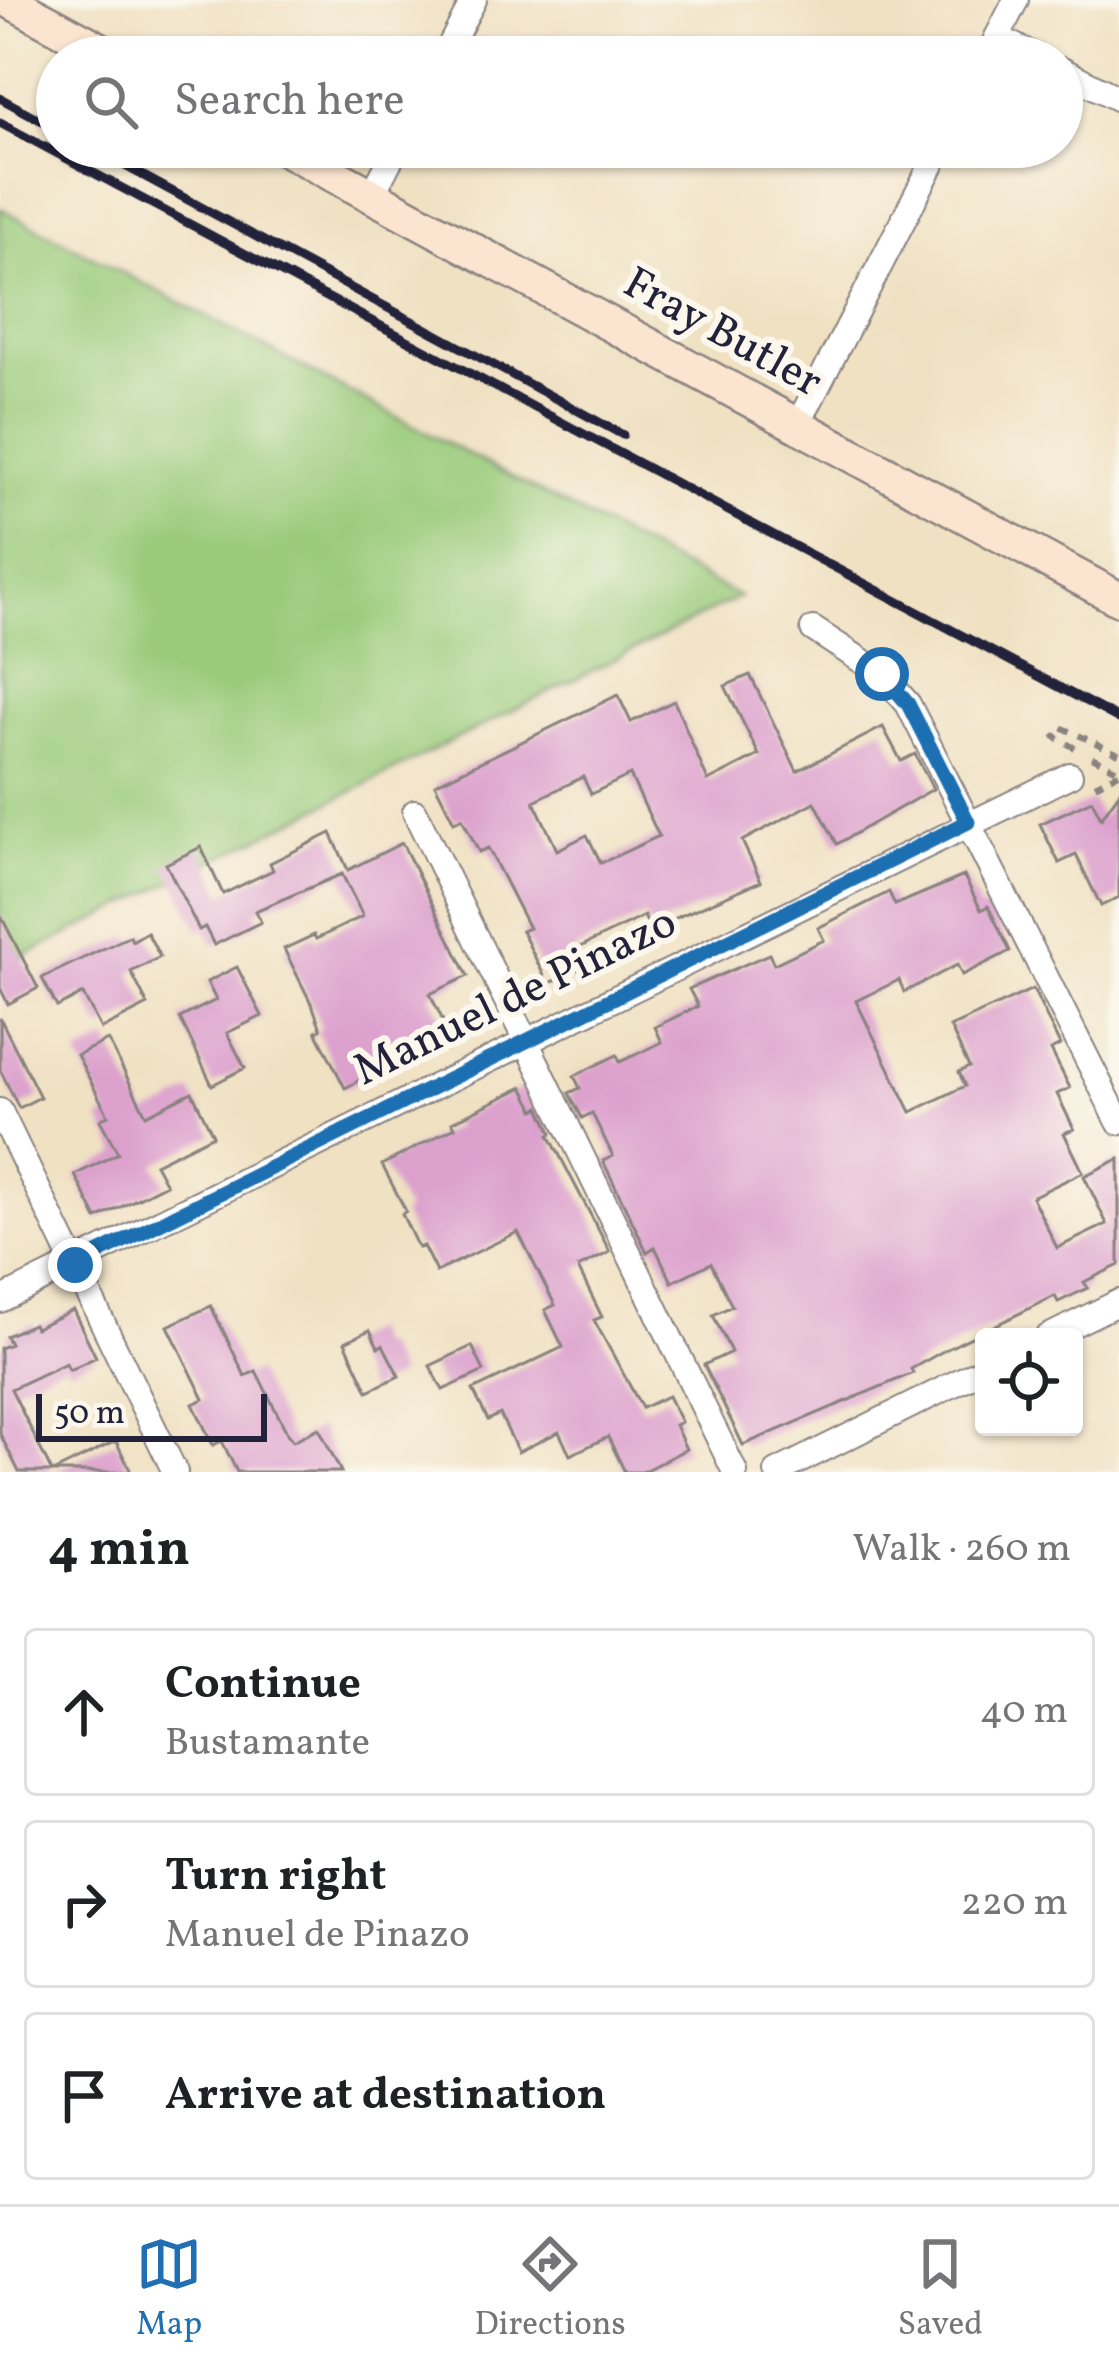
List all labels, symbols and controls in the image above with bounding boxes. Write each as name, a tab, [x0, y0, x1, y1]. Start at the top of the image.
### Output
search box	[36, 36, 1083, 168]
icon: search	[78, 69, 144, 135]
text: Search here	[174, 71, 405, 134]
street label: Fray Butler	[611, 253, 833, 415]
route start	[855, 647, 909, 701]
street label: Manuel de Pinazo	[344, 893, 688, 1103]
route end	[48, 1238, 102, 1292]
map controls	[975, 1328, 1083, 1436]
button: locate	[975, 1328, 1083, 1436]
scale bar	[36, 1388, 267, 1441]
text: 50 m	[54, 1392, 125, 1438]
text: 4 min	[48, 1515, 190, 1586]
text: Walk · 260 m	[853, 1523, 1071, 1577]
text: Continue	[165, 1654, 361, 1717]
icon: ahead	[51, 1679, 117, 1745]
text: 40 m	[980, 1685, 1068, 1739]
text: Bustamante	[165, 1717, 370, 1771]
text: Turn right	[165, 1846, 386, 1909]
icon: right	[51, 1871, 117, 1937]
text: 220 m	[961, 1877, 1068, 1931]
text: Manuel de Pinazo	[165, 1909, 470, 1963]
icon: arrive	[51, 2063, 117, 2129]
text: Arrive at destination	[165, 2065, 606, 2128]
tab: Map	[136, 2231, 202, 2349]
tab: Directions	[474, 2231, 626, 2349]
tab: Saved	[898, 2231, 983, 2349]

